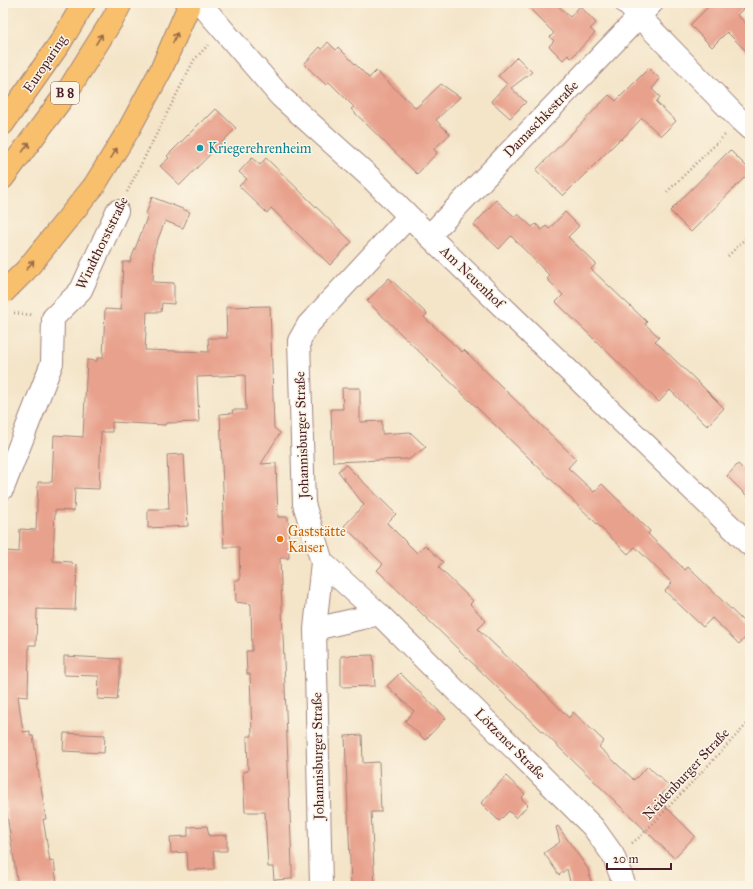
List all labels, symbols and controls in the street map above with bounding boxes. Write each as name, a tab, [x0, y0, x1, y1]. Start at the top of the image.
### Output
street label: Europaring	[20, 32, 71, 96]
one-way arrow	[172, 32, 179, 44]
one-way arrow	[95, 34, 103, 45]
street label: Damaschkestraße	[500, 77, 582, 161]
road number: B 8	[51, 82, 79, 104]
place label: Kriegerehrenheim	[208, 140, 312, 157]
one-way arrow	[22, 142, 30, 153]
marker: Kriegerehrenheim	[195, 143, 205, 153]
one-way arrow	[110, 148, 118, 159]
street label: Windthorststraße	[72, 194, 132, 292]
street label: Am Neuenhof	[436, 242, 509, 313]
one-way arrow	[26, 260, 34, 271]
street label: Johannisburger Straße	[291, 371, 314, 501]
place label: Gaststätte Kaiser	[288, 523, 346, 556]
marker: Gaststätte Kaiser	[275, 534, 285, 544]
street label: Johannisburger Straße	[308, 692, 329, 822]
street label: Lötzener Straße	[471, 705, 549, 783]
street label: Neidenburger Straße	[639, 725, 733, 823]
scale bar	[607, 845, 671, 871]
text: 20 m	[613, 852, 639, 866]

